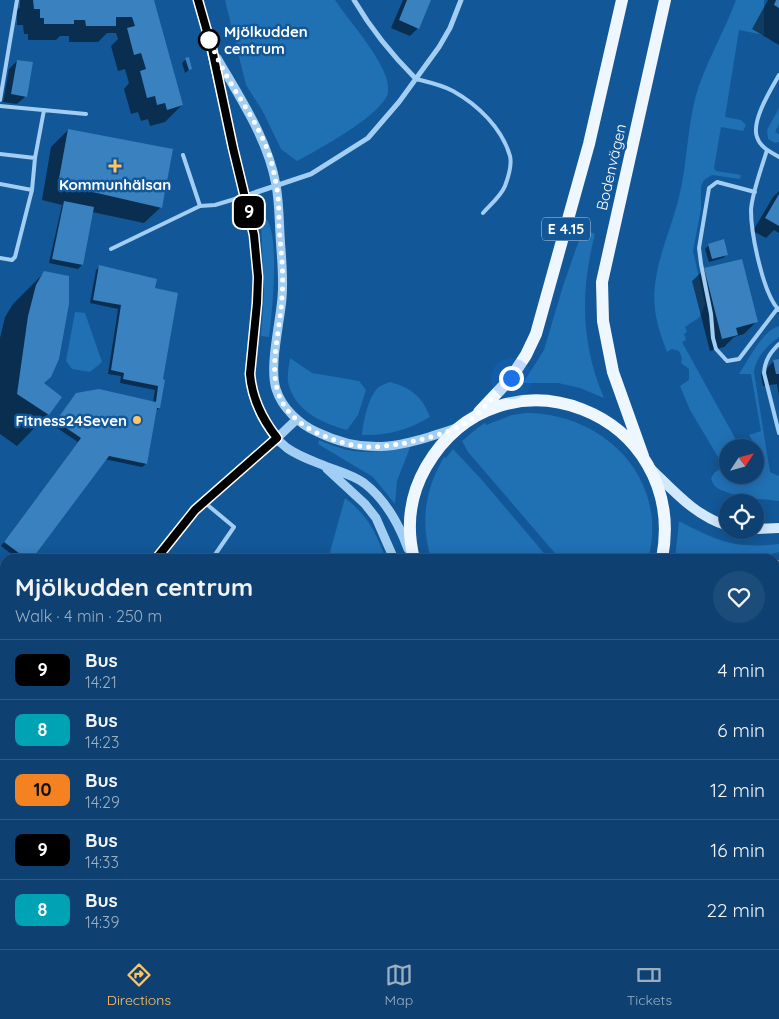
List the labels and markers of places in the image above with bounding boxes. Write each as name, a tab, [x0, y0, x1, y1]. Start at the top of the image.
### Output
place label: Mjölkudden centrum	[224, 22, 308, 58]
marker: Mjölkudden centrum	[198, 29, 220, 51]
marker: Kommunhälsan	[108, 159, 122, 173]
place label: Kommunhälsan	[59, 175, 171, 194]
place label: Fitness24Seven	[15, 411, 127, 430]
marker: Fitness24Seven	[131, 414, 143, 426]

